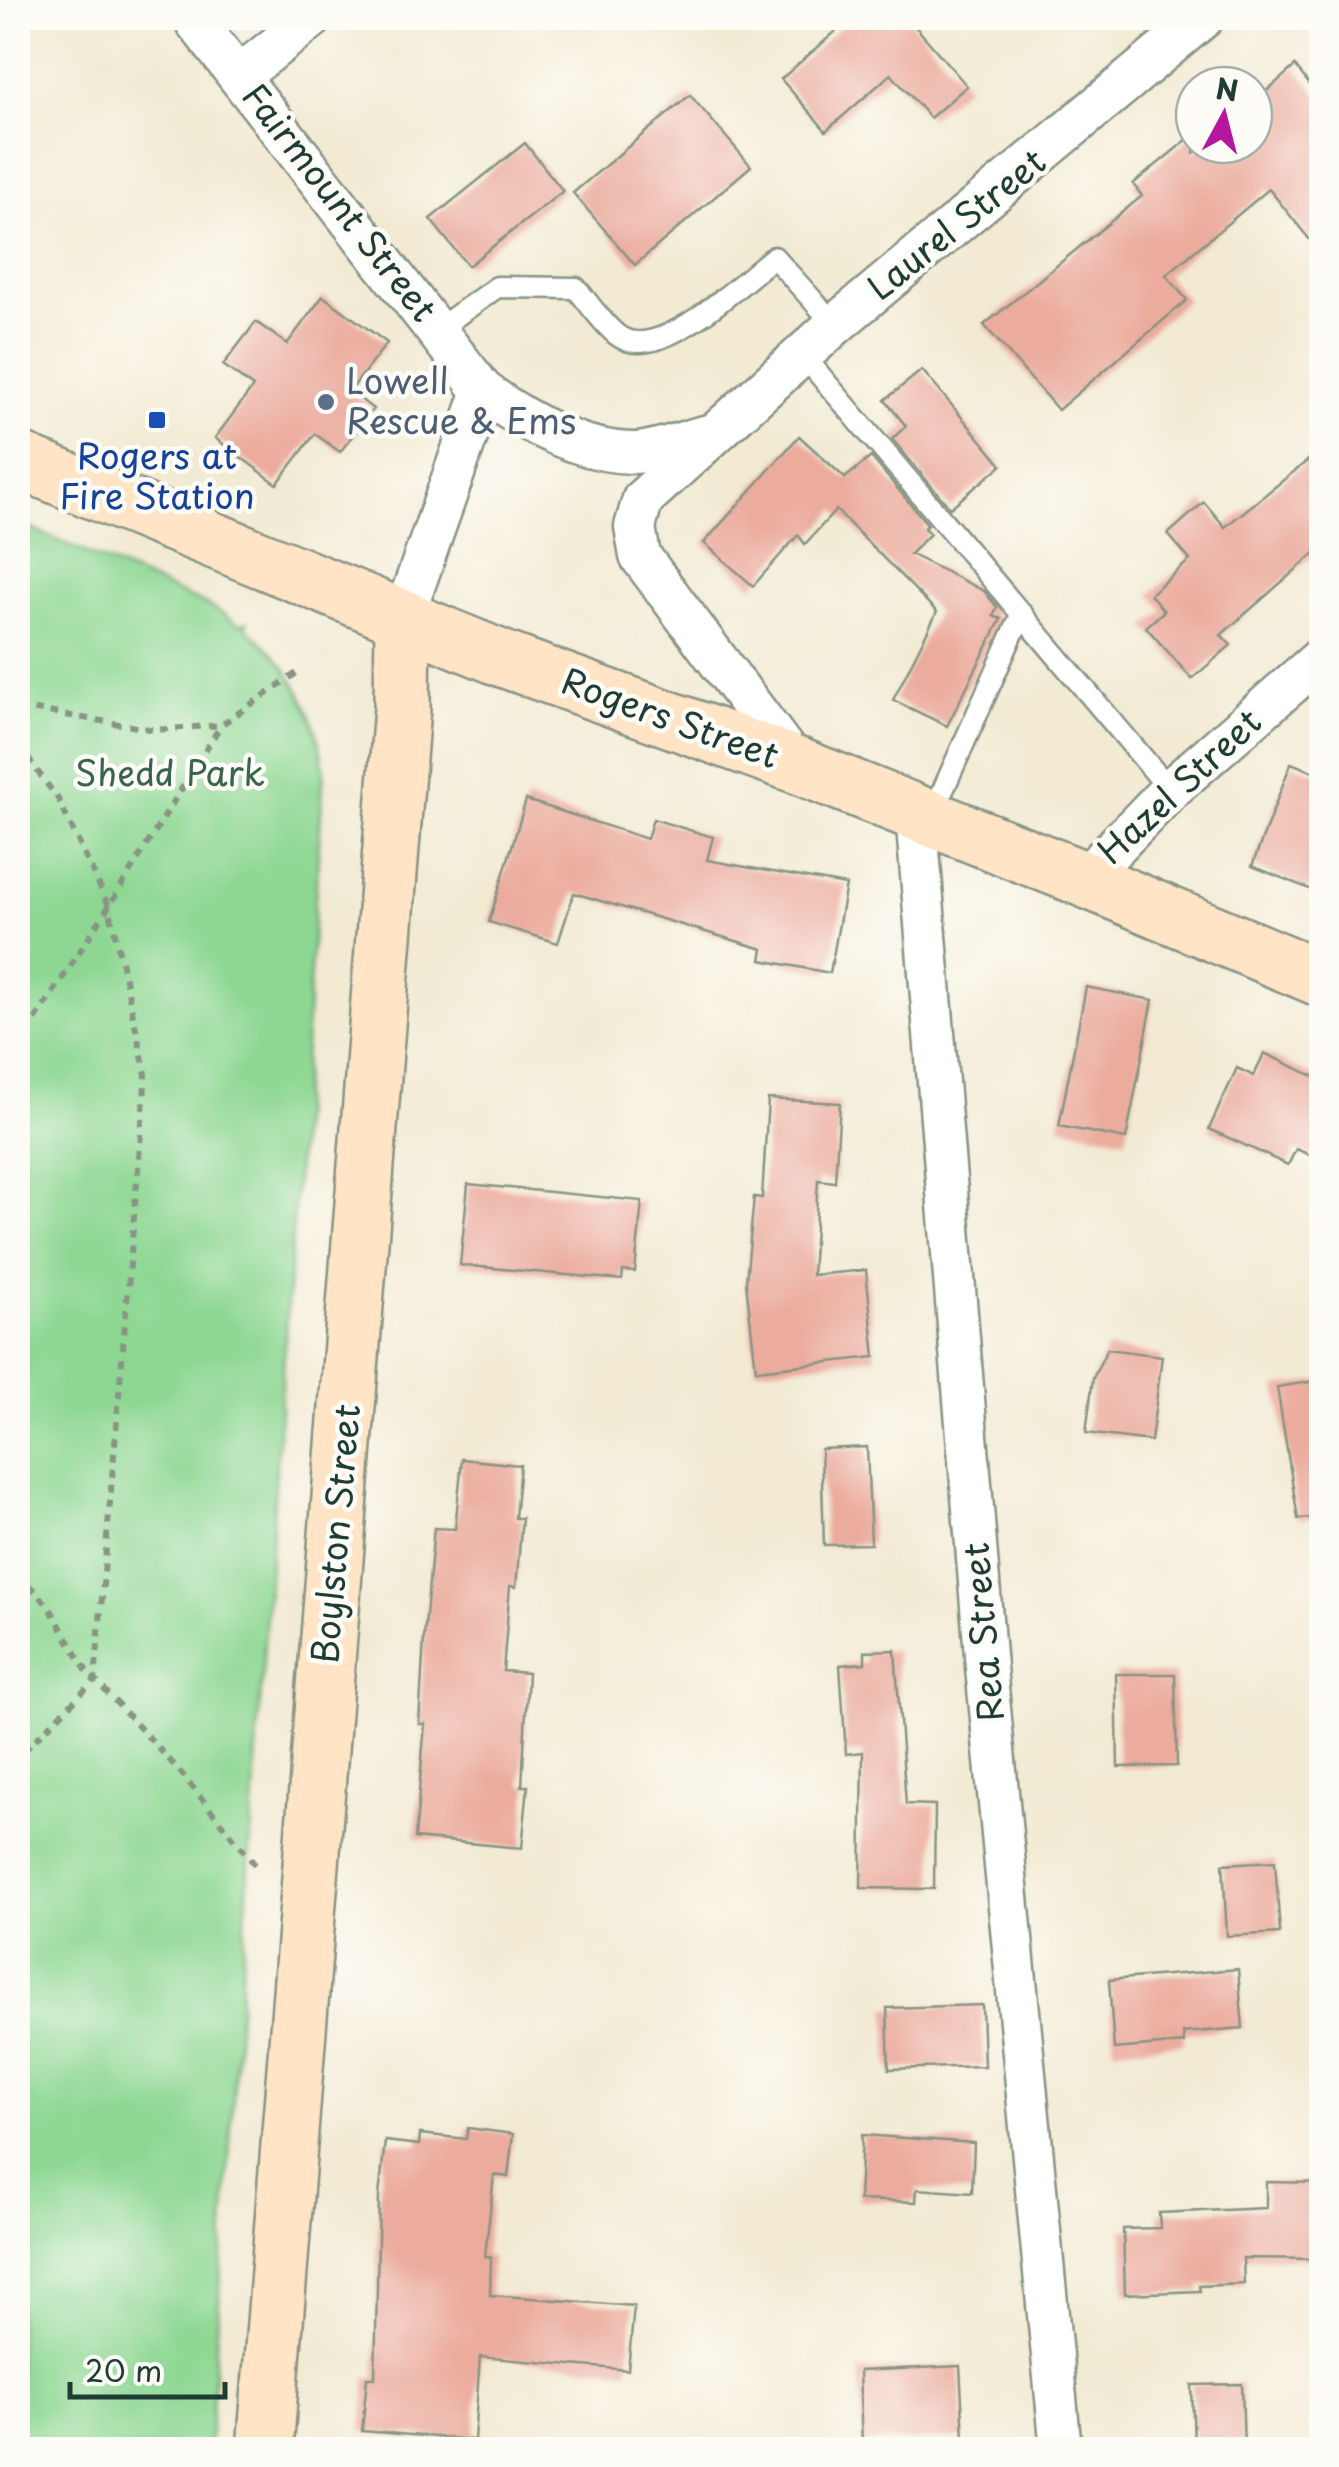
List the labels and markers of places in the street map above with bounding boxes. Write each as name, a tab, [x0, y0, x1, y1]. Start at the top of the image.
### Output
place label: Lowell Rescue & Ems	[346, 353, 576, 446]
marker: Lowell Rescue & Ems	[315, 391, 337, 413]
marker: Rogers at Fire Station	[146, 409, 168, 431]
place label: Rogers at Fire Station	[59, 428, 255, 521]

